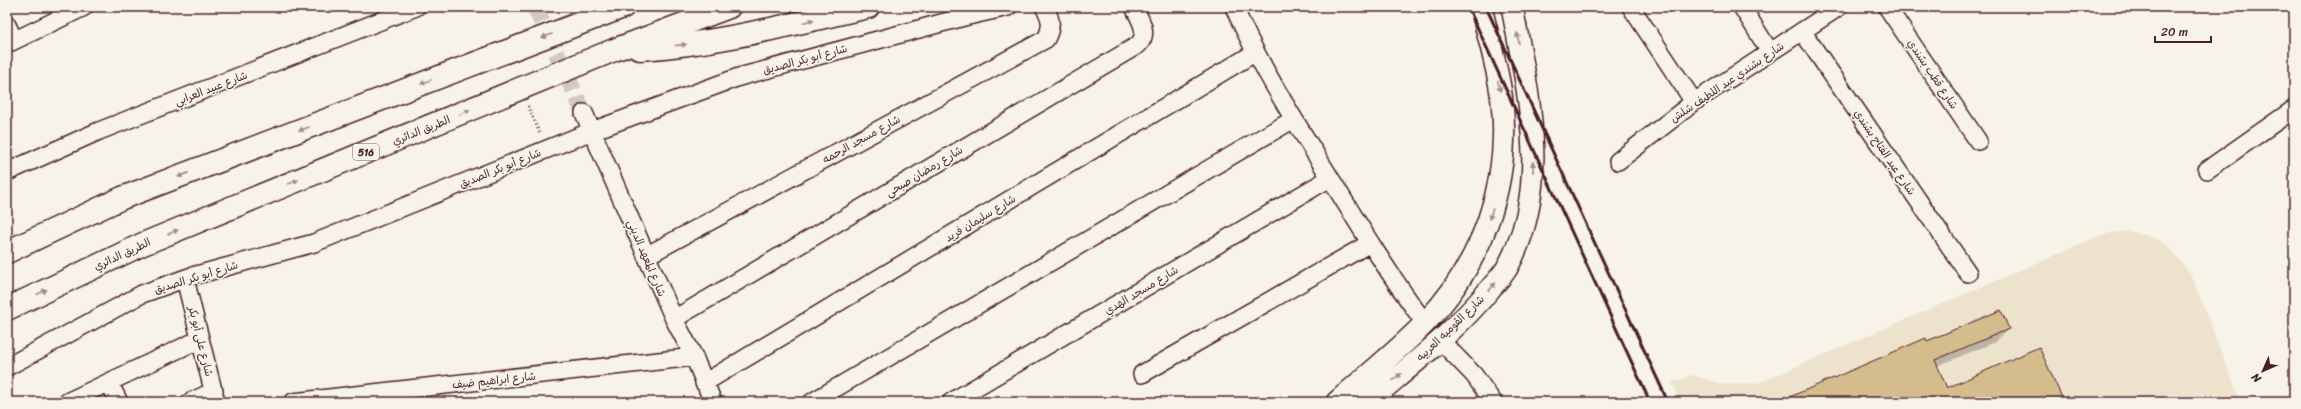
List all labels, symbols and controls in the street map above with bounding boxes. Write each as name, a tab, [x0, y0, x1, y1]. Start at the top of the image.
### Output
one-way arrow	[803, 17, 815, 23]
scale bar	[2155, 18, 2211, 44]
text: 20 m	[2161, 21, 2188, 43]
one-way arrow	[1514, 32, 1520, 44]
one-way arrow	[541, 34, 553, 40]
street label: شارع قطب بشندي	[1902, 35, 1963, 113]
street label: شارع بشندي عبد اللطيف شلش	[1666, 37, 1788, 128]
street label: شارع أبو بكر الصديق	[761, 39, 850, 80]
one-way arrow	[675, 42, 687, 48]
street label: شارع عبيد العرابي	[172, 66, 251, 112]
one-way arrow	[419, 80, 431, 86]
one-way arrow	[1496, 80, 1502, 92]
street label: شارع عبد الفتاح بشندي	[1849, 105, 1921, 199]
one-way arrow	[459, 108, 471, 115]
street label: الطريق الدائري	[389, 110, 453, 151]
street label: شارع مسجد الرحمه	[818, 110, 904, 169]
one-way arrow	[298, 126, 310, 132]
street label: شارع رمضان صبحى	[882, 141, 967, 202]
street label: شارع أبو بكر الصديق	[456, 143, 544, 194]
road number: 516	[353, 144, 379, 160]
one-way arrow	[1530, 160, 1536, 173]
one-way arrow	[176, 172, 188, 178]
one-way arrow	[287, 179, 299, 185]
street label: شارع سليمان فريد	[941, 190, 1020, 247]
one-way arrow	[1488, 209, 1494, 221]
street label: شارع المعهد الديني	[621, 217, 671, 300]
one-way arrow	[167, 228, 179, 234]
street label: الطريق الدائري	[90, 233, 154, 276]
street label: شارع أبو بكر الصديق	[152, 256, 240, 299]
street label: شارع مسجد الهدي	[1100, 261, 1182, 320]
one-way arrow	[1487, 282, 1496, 293]
one-way arrow	[36, 289, 48, 295]
street label: شارع القوميه العربيه	[1412, 291, 1489, 366]
street label: شارع على أبو بكر	[182, 303, 218, 378]
north arrow	[2243, 351, 2283, 391]
street label: شارع ابراهيم ضيف	[451, 367, 537, 394]
text: N	[2247, 368, 2266, 388]
one-way arrow	[1392, 372, 1403, 381]

